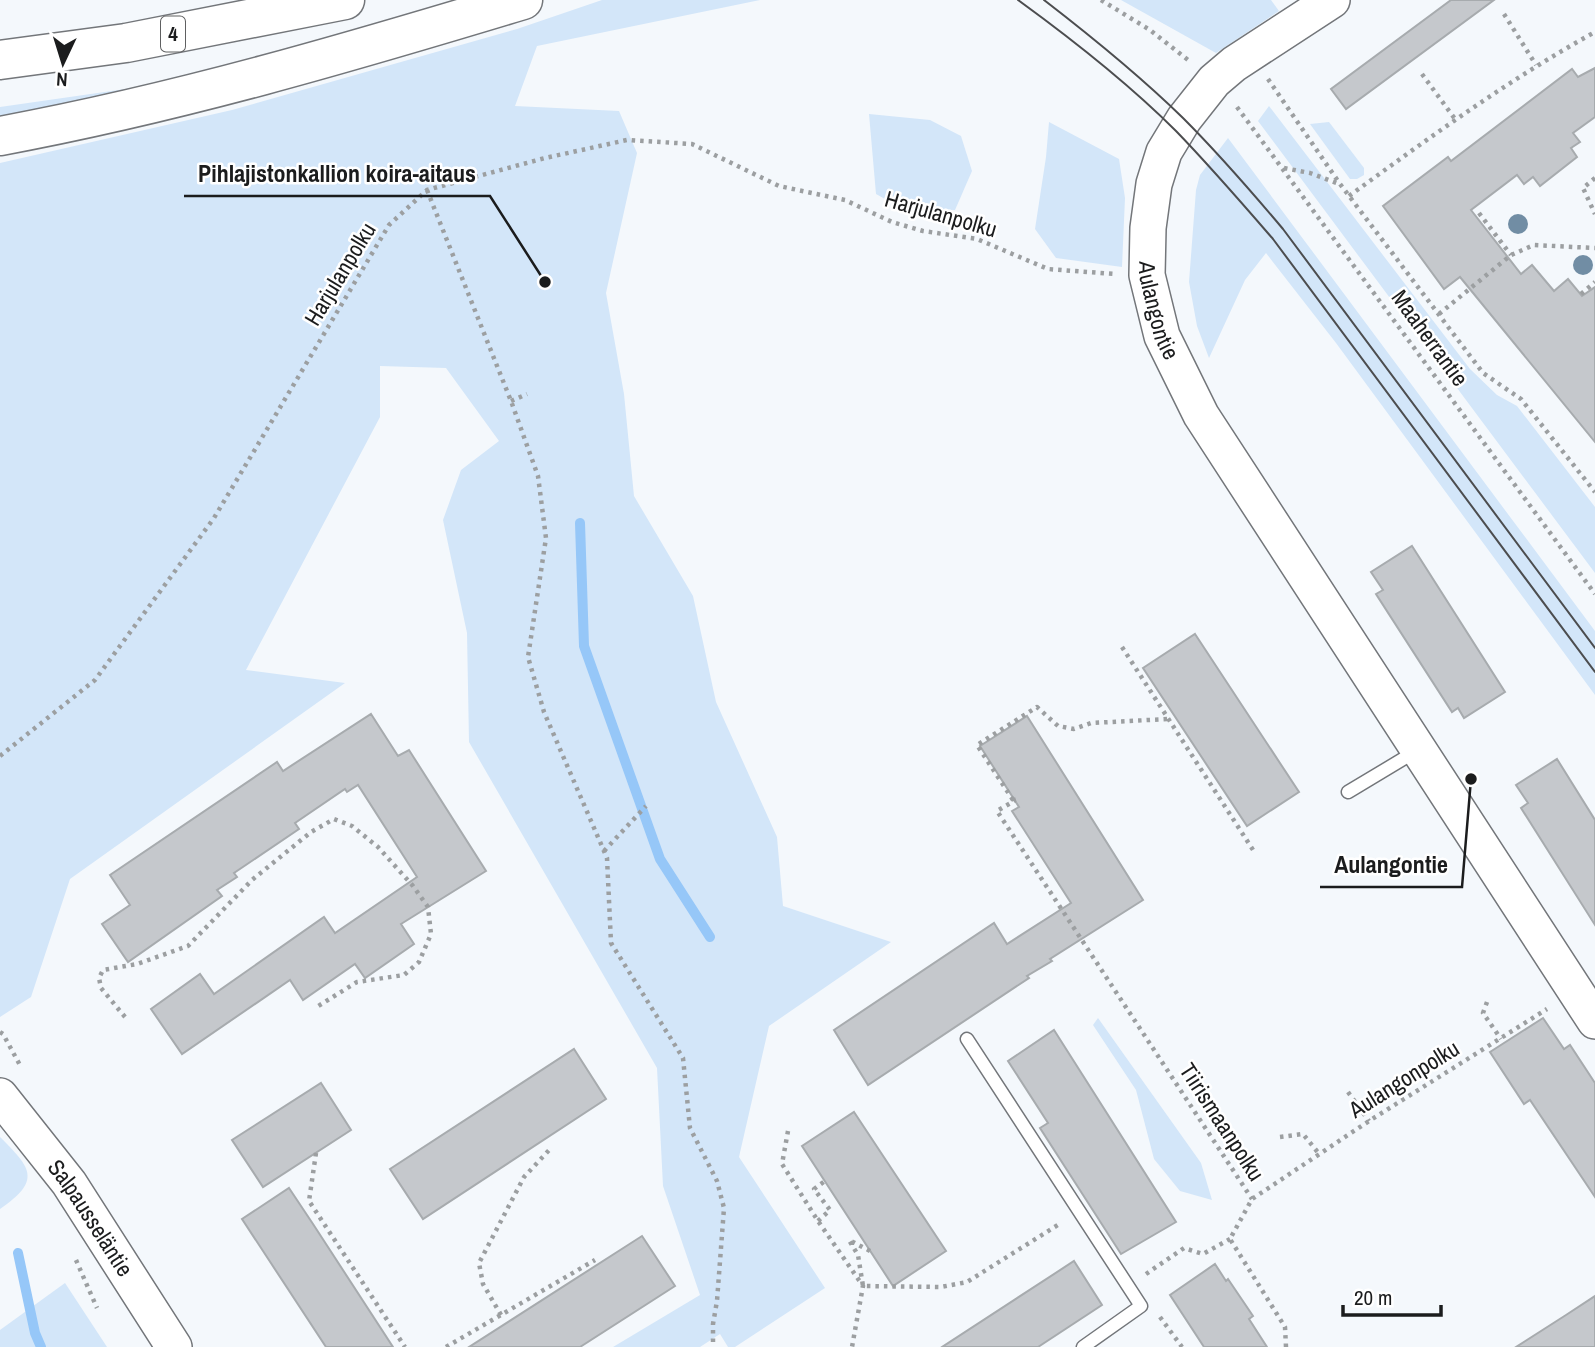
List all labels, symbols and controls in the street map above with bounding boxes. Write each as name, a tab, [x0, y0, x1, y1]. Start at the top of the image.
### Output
road number: 4	[161, 16, 185, 52]
north arrow	[28, 28, 98, 98]
text: N	[55, 67, 68, 93]
callout: Pihlajistonkallion koira-aitaus	[184, 151, 490, 196]
text: Pihlajistonkallion koira-aitaus	[198, 157, 476, 189]
street label: Harjulanpolku	[881, 183, 1001, 244]
street label: Harjulanpolku	[297, 216, 383, 331]
street label: Aulangontie	[1132, 260, 1187, 364]
street label: Maaherrantie	[1385, 283, 1476, 392]
callout: Aulangontie	[1320, 842, 1462, 887]
text: Aulangontie	[1334, 848, 1448, 880]
street label: Aulangonpolku	[1342, 1032, 1465, 1125]
street label: Tiirismaanpolku	[1173, 1057, 1272, 1187]
street label: Salpausseläntie	[41, 1153, 141, 1282]
scale bar	[1343, 1274, 1441, 1318]
text: 20 m	[1354, 1283, 1392, 1312]

